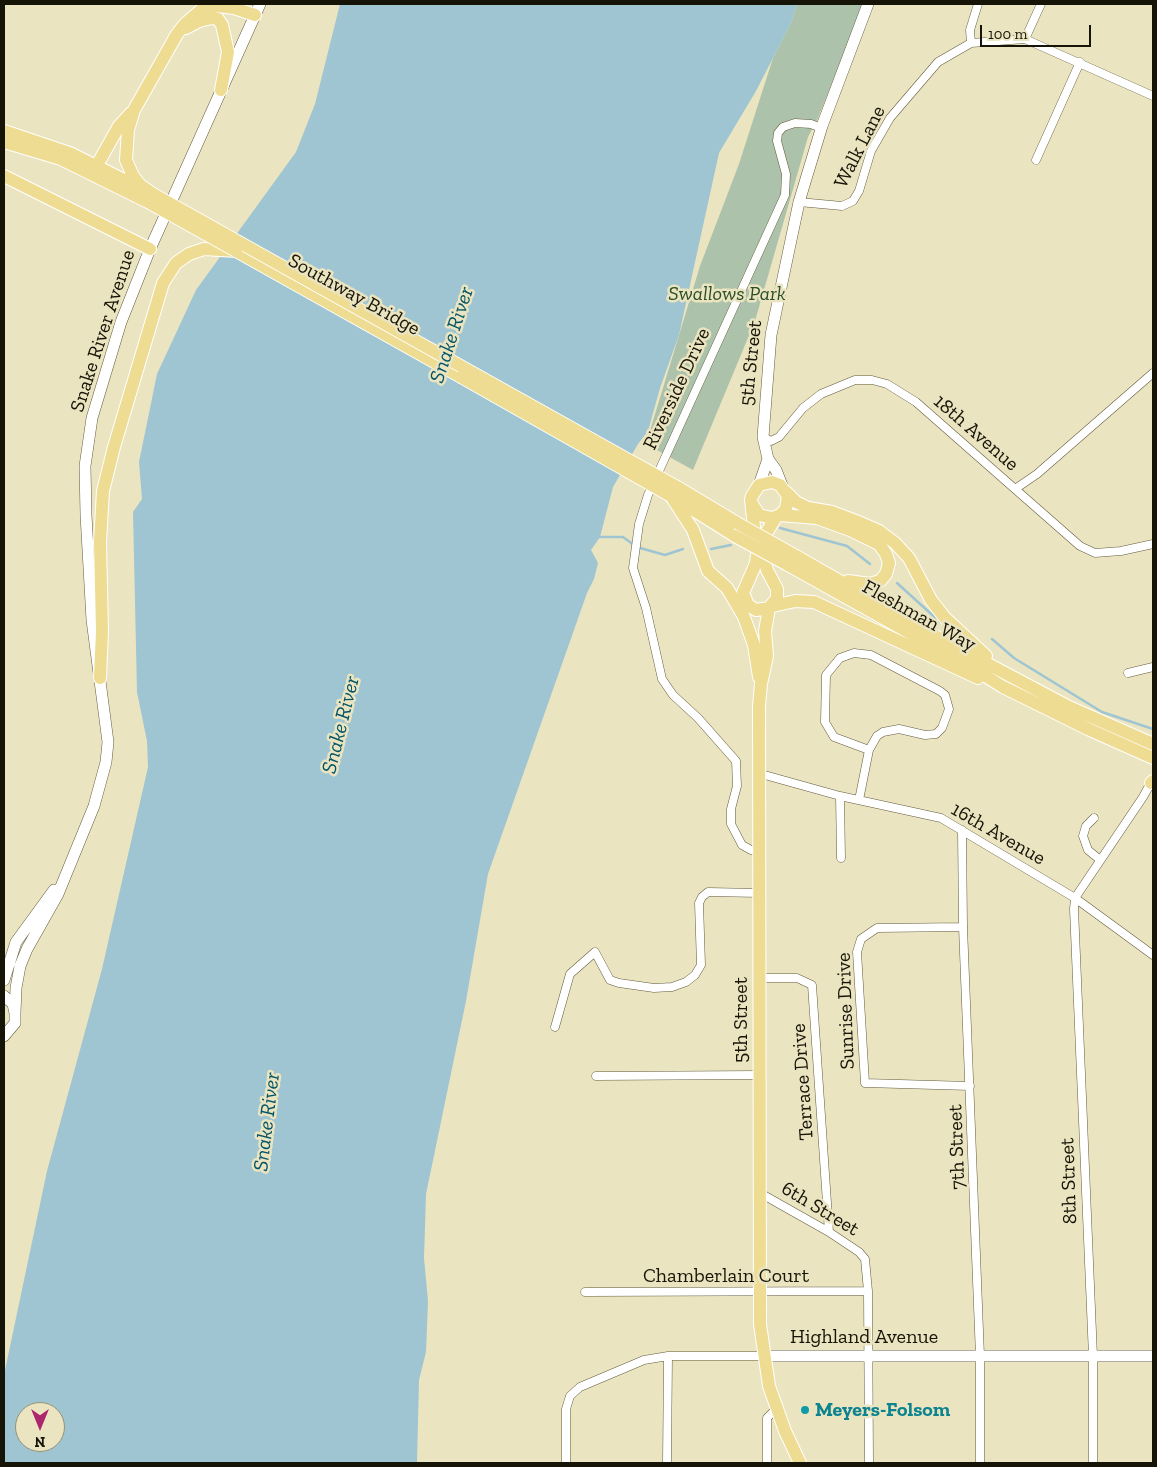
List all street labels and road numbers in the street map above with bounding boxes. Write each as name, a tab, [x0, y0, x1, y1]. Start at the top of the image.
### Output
street label: Walk Lane	[829, 102, 891, 192]
street label: Snake River Avenue	[65, 247, 141, 415]
street label: Southway Bridge	[284, 249, 424, 341]
street label: 5th Street	[735, 319, 767, 407]
street label: Riverside Drive	[638, 324, 716, 454]
street label: 18th Avenue	[929, 390, 1023, 476]
street label: Fleshman Way	[858, 575, 980, 657]
street label: 16th Avenue	[947, 797, 1049, 871]
street label: Sunrise Drive	[832, 952, 860, 1070]
street label: 5th Street	[729, 977, 753, 1063]
street label: Terrace Drive	[787, 1023, 819, 1141]
street label: 7th Street	[944, 1104, 970, 1190]
street label: 8th Street	[1055, 1137, 1083, 1225]
street label: 6th Street	[777, 1176, 863, 1242]
street label: Chamberlain Court	[643, 1264, 809, 1288]
street label: Highland Avenue	[790, 1325, 938, 1349]

